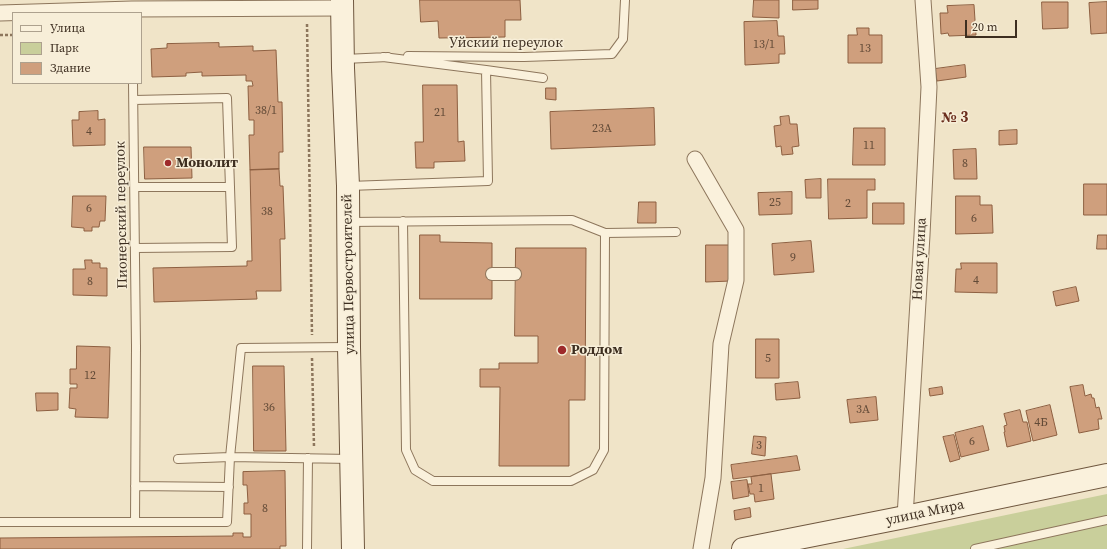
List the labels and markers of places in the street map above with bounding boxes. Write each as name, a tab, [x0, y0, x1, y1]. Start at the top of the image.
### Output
place label: Монолит	[176, 155, 238, 171]
marker: Монолит	[163, 158, 173, 168]
place label: Роддом	[571, 342, 623, 358]
marker: Роддом	[556, 344, 568, 356]

